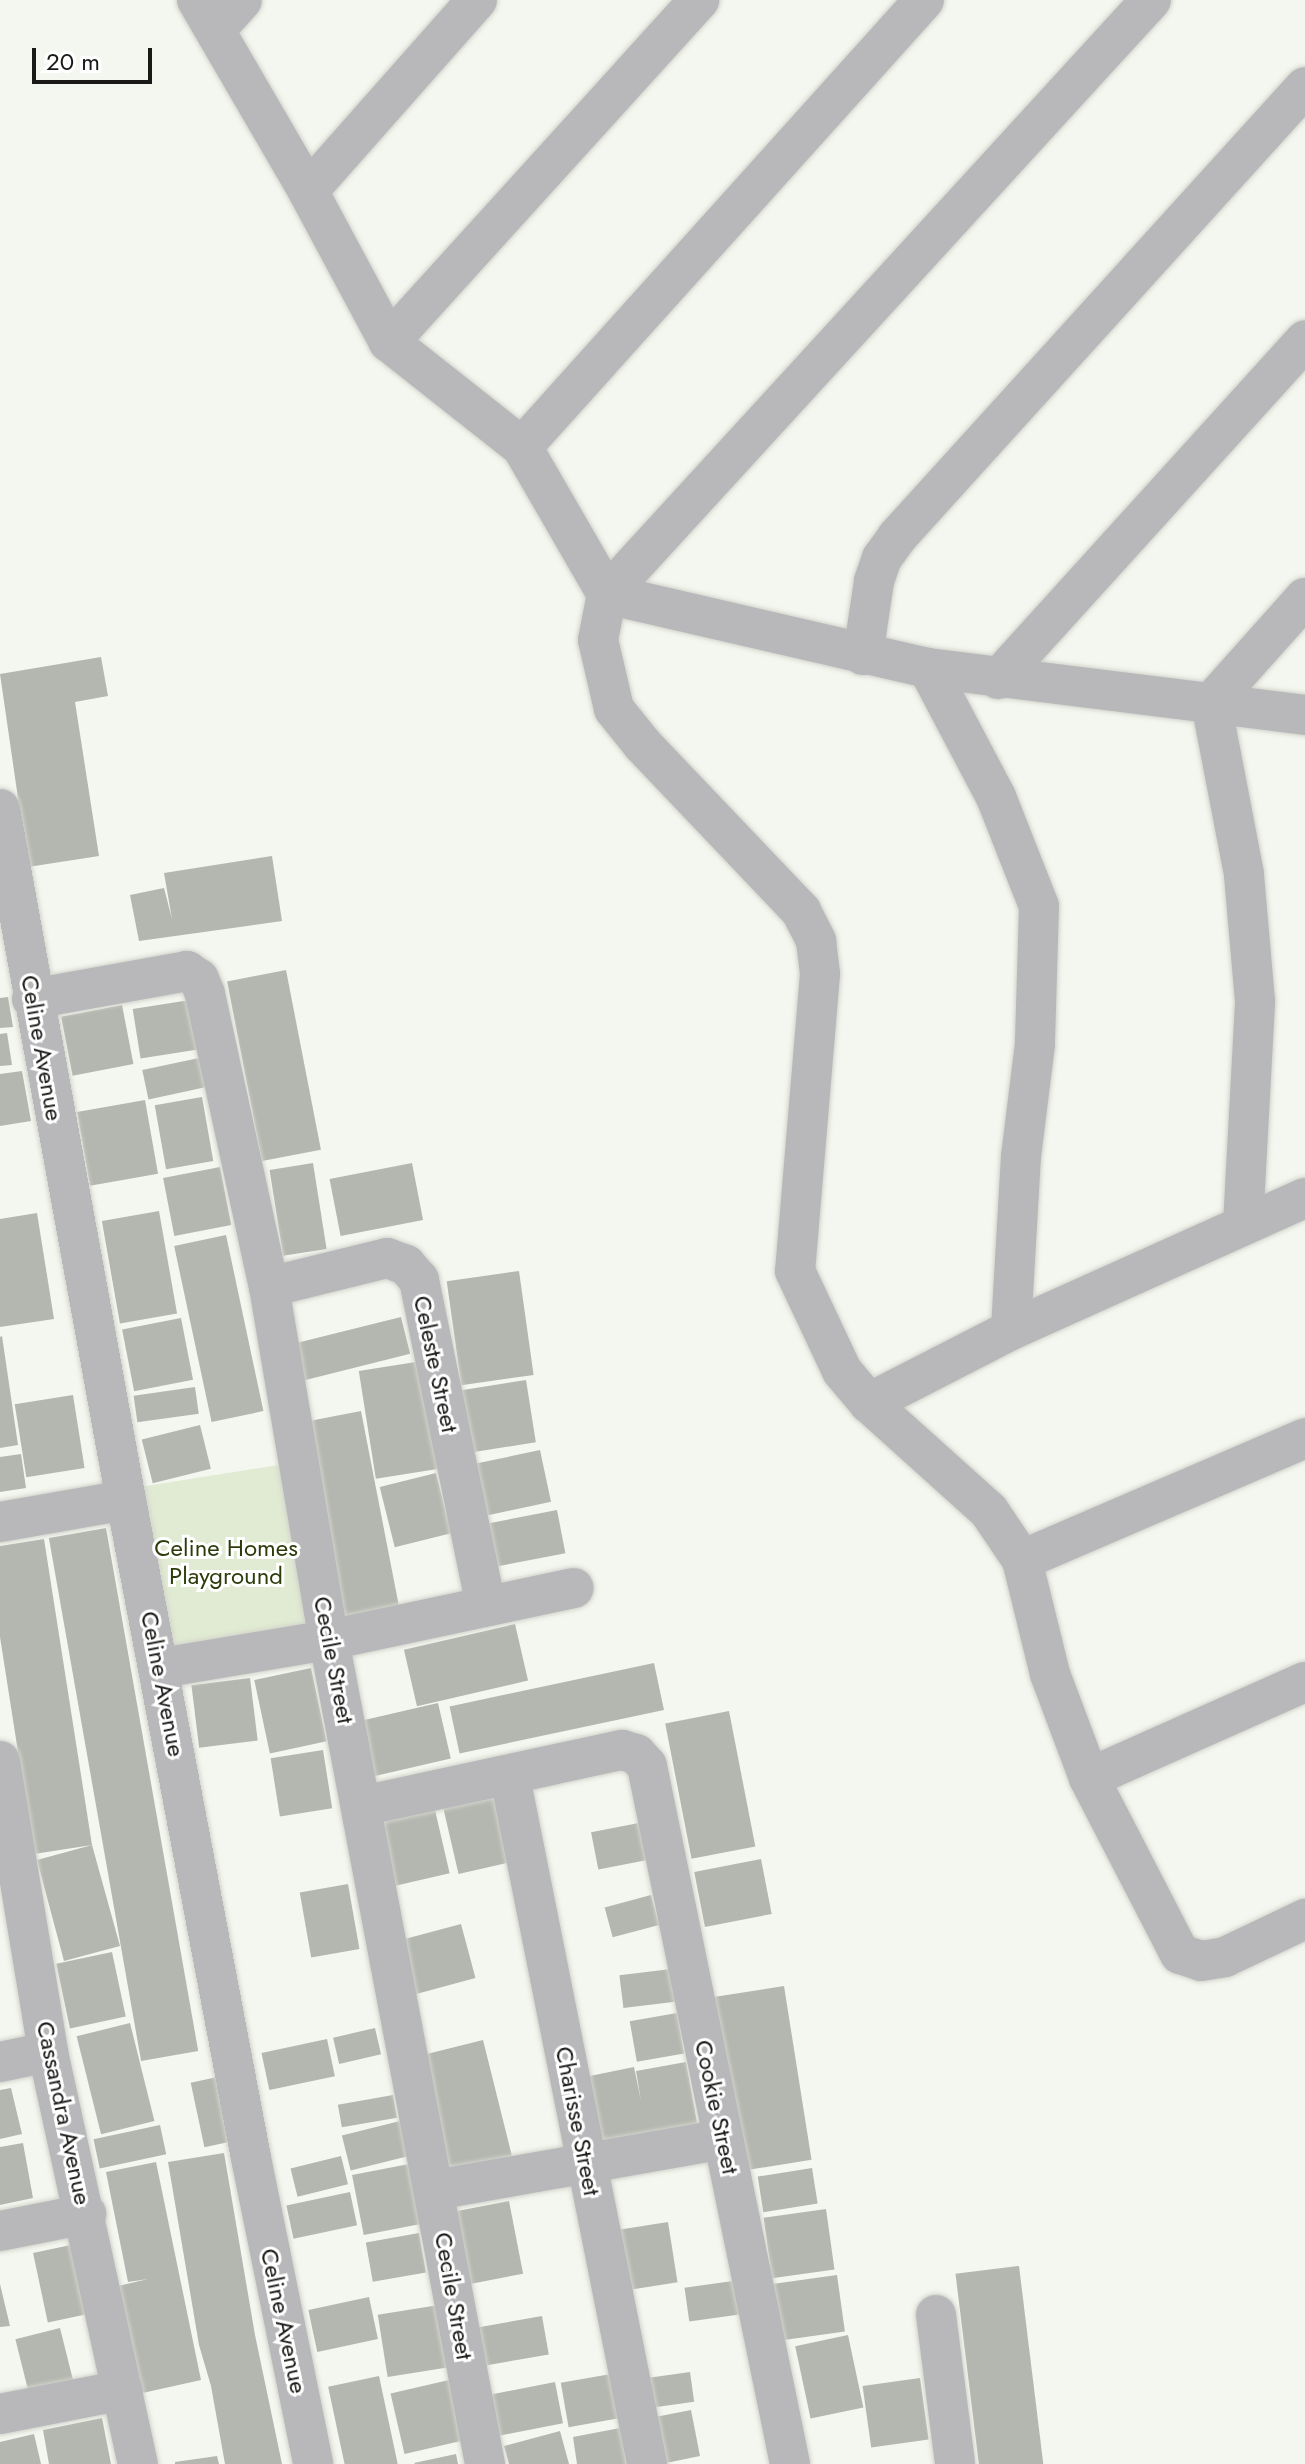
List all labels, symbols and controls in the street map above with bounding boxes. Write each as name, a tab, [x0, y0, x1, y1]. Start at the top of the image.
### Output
scale bar	[36, 32, 156, 82]
text: 20 m	[46, 44, 100, 79]
street label: Celine Avenue	[15, 973, 69, 1123]
street label: Celeste Street	[407, 1293, 465, 1435]
park label: Celine Homes Playground	[154, 1534, 298, 1590]
street label: Cecile Street	[308, 1594, 360, 1726]
street label: Celine Avenue	[135, 1609, 191, 1759]
street label: Cassandra Avenue	[30, 2019, 98, 2207]
street label: Cookie Street	[689, 2037, 745, 2177]
street label: Charisse Street	[549, 2044, 607, 2198]
street label: Cecile Street	[429, 2230, 479, 2362]
street label: Celine Avenue	[255, 2246, 313, 2396]

